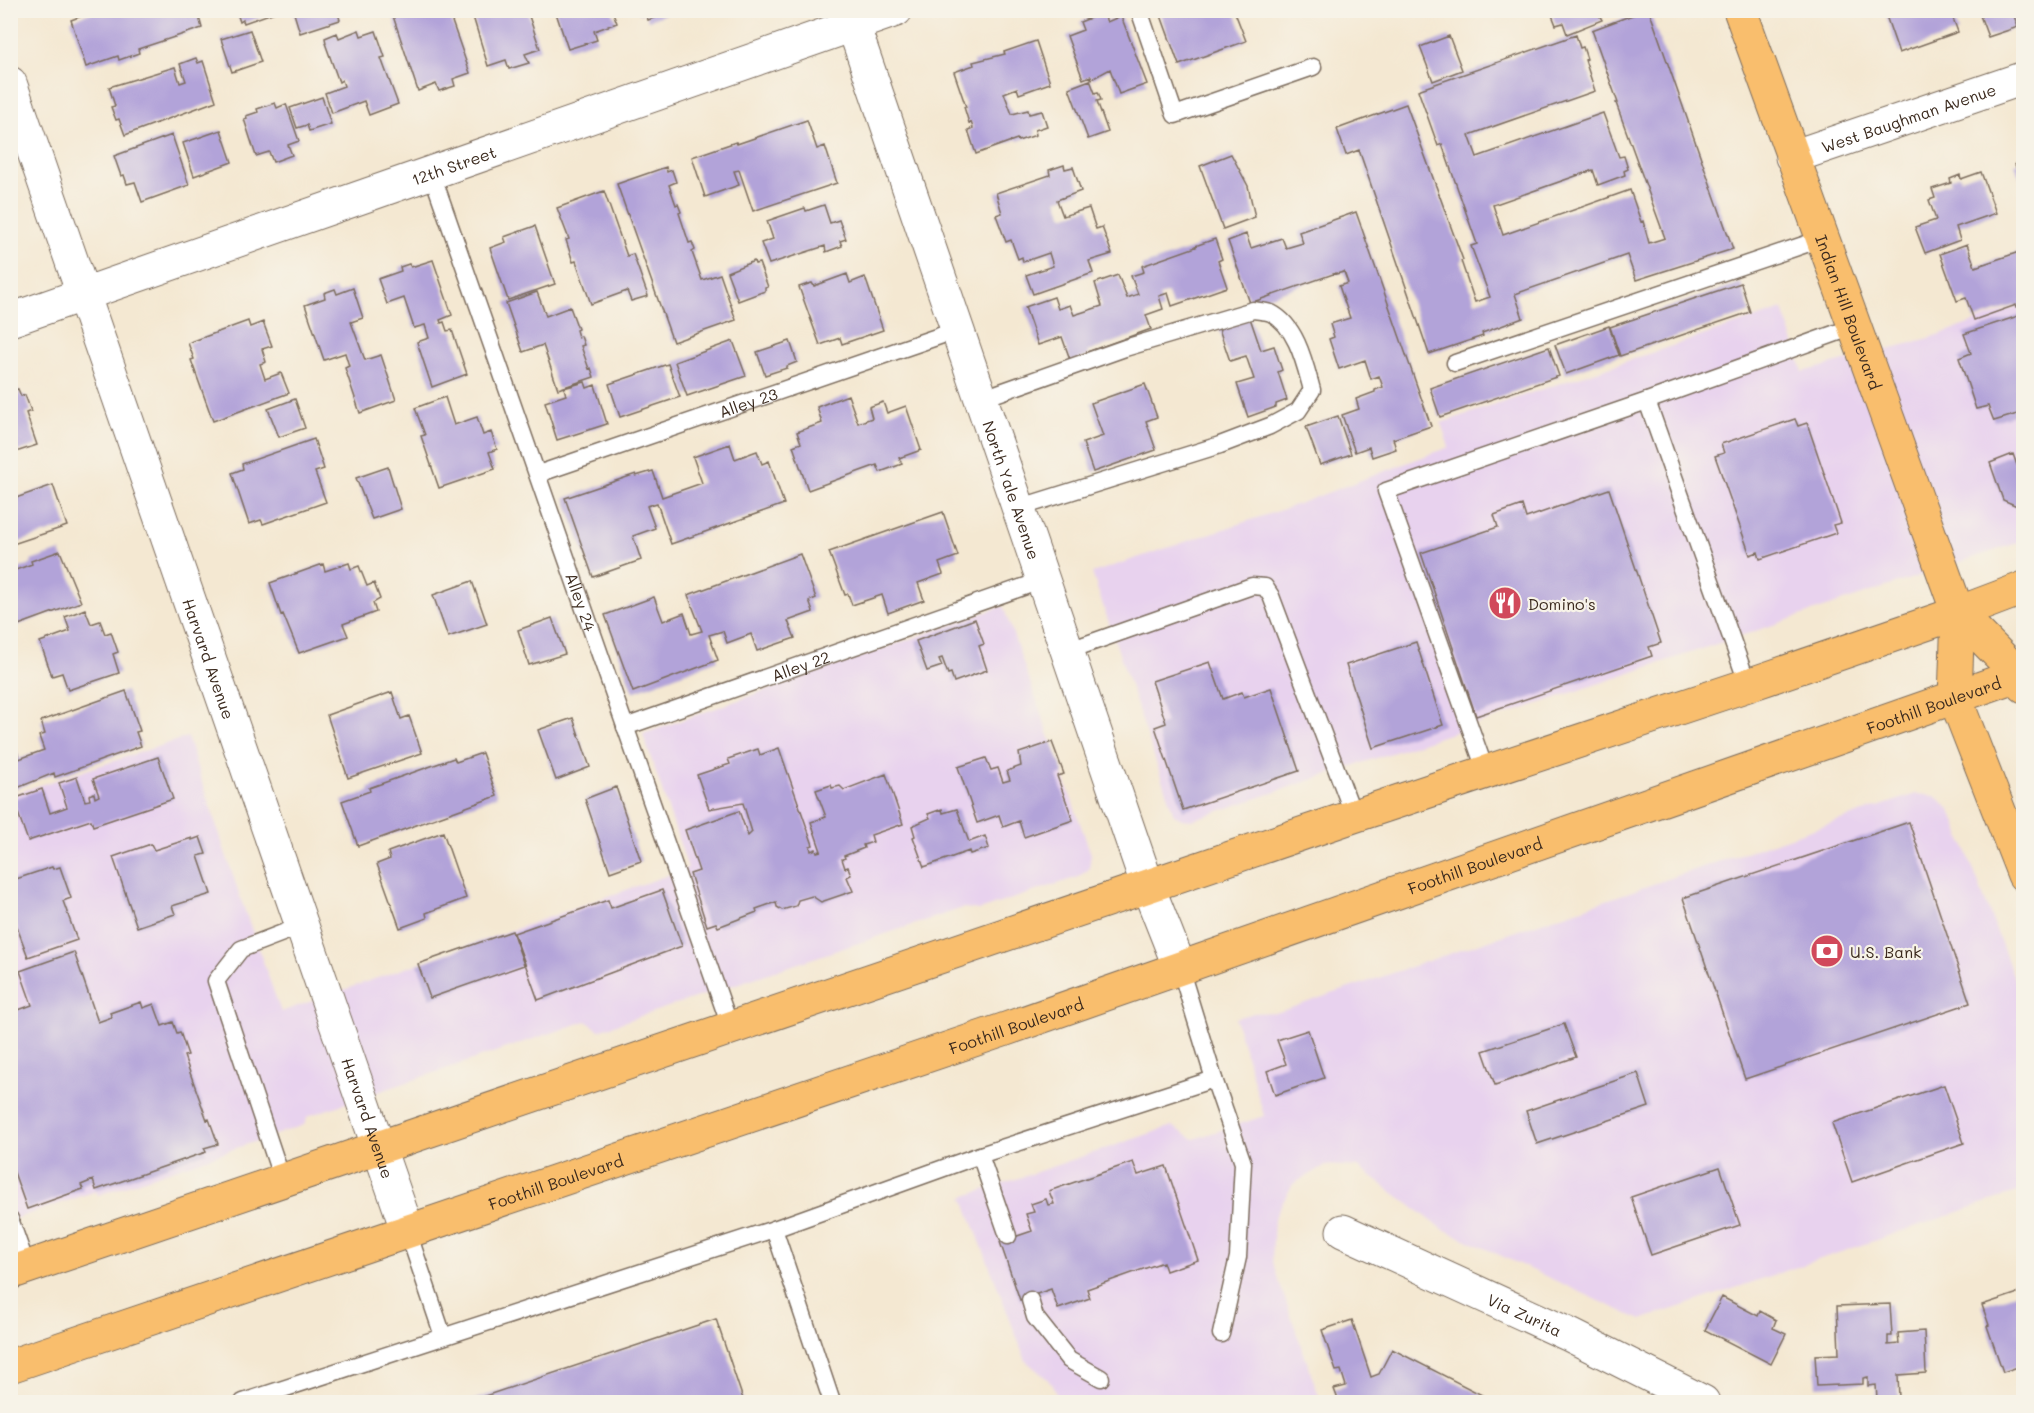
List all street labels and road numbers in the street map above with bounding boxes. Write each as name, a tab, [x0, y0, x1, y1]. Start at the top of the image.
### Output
street label: West Baughman Avenue	[1818, 78, 1998, 157]
street label: 12th Street	[409, 140, 499, 189]
street label: Indian Hill Boulevard	[1812, 232, 1887, 392]
street label: Alley 23	[716, 382, 780, 422]
street label: North Yale Avenue	[979, 417, 1046, 562]
street label: Alley 24	[562, 569, 602, 634]
street label: Harvard Avenue	[179, 595, 240, 722]
street label: Alley 22	[769, 645, 832, 685]
street label: Foothill Boulevard	[1863, 671, 2003, 738]
street label: Foothill Boulevard	[1405, 832, 1545, 898]
street label: Foothill Boulevard	[946, 992, 1086, 1058]
street label: Harvard Avenue	[338, 1054, 399, 1181]
street label: Foothill Boulevard	[486, 1149, 626, 1214]
street label: Via Zurita	[1484, 1288, 1566, 1340]

